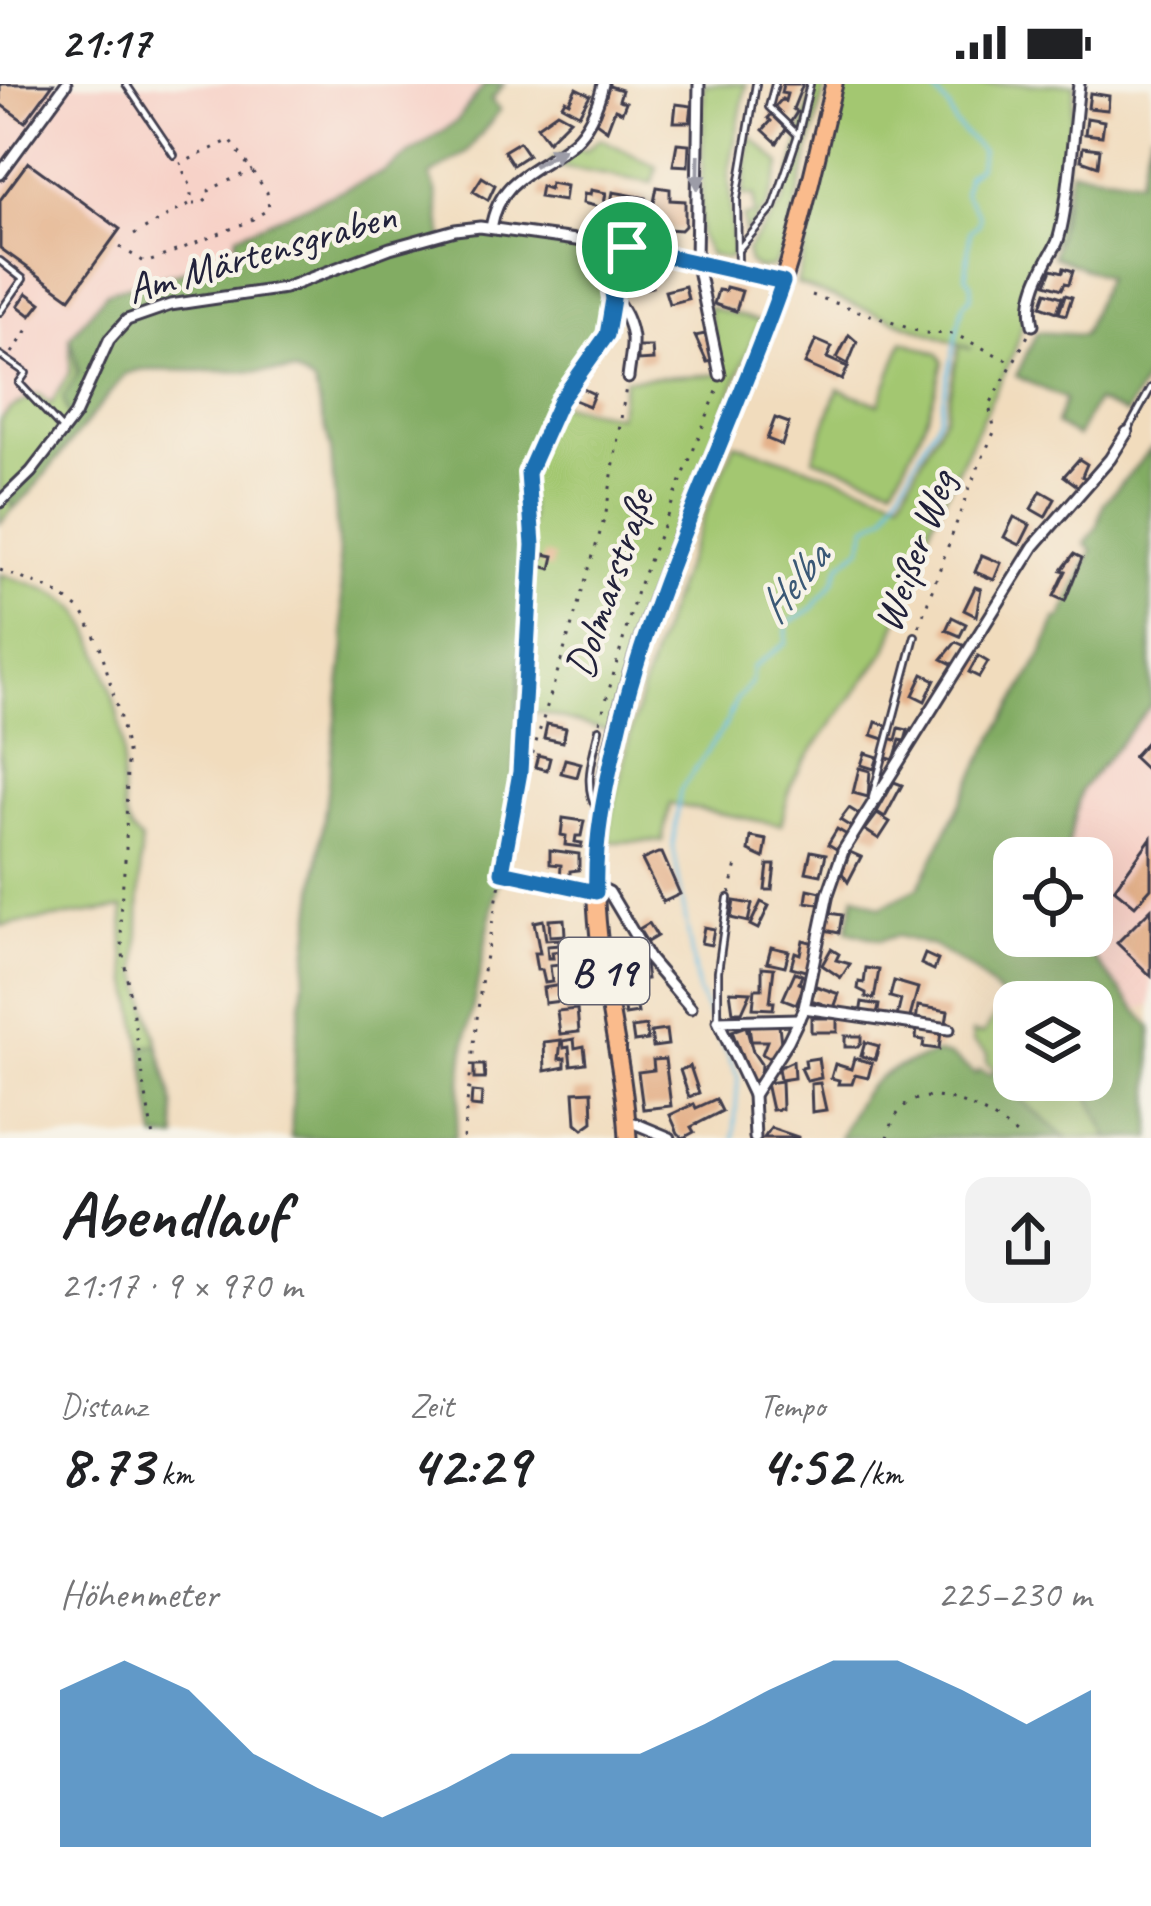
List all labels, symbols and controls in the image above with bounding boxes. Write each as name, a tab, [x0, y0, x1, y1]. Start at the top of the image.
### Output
text: 21:17	[60, 14, 150, 71]
one-way arrow	[532, 147, 565, 168]
one-way arrow	[688, 154, 707, 192]
street label: Am Märtensgraben	[121, 188, 403, 316]
pin	[576, 196, 678, 298]
icon: arrive	[594, 214, 660, 280]
street label: Weißer Weg	[861, 461, 969, 639]
street label: Dolmarstraße	[553, 479, 667, 684]
water label: Helba	[744, 529, 845, 634]
map controls	[993, 837, 1113, 1101]
button: locate	[993, 837, 1113, 957]
road number: B 19	[559, 938, 649, 1004]
button: layers	[993, 981, 1113, 1101]
text: Abendlauf	[60, 1174, 285, 1257]
button: share	[965, 1177, 1091, 1303]
text: 21:17 · 9 × 970 m	[60, 1261, 302, 1310]
text: Distanz	[60, 1385, 146, 1427]
text: Zeit	[410, 1385, 453, 1427]
text: Tempo	[759, 1385, 825, 1427]
text: 8.73	[60, 1427, 153, 1503]
text: 42:29	[410, 1427, 529, 1503]
text: 4:52	[759, 1427, 851, 1503]
text: km	[153, 1453, 193, 1495]
text: /km	[851, 1453, 902, 1495]
text: Höhenmeter	[60, 1570, 218, 1619]
text: 225–230 m	[937, 1570, 1091, 1619]

